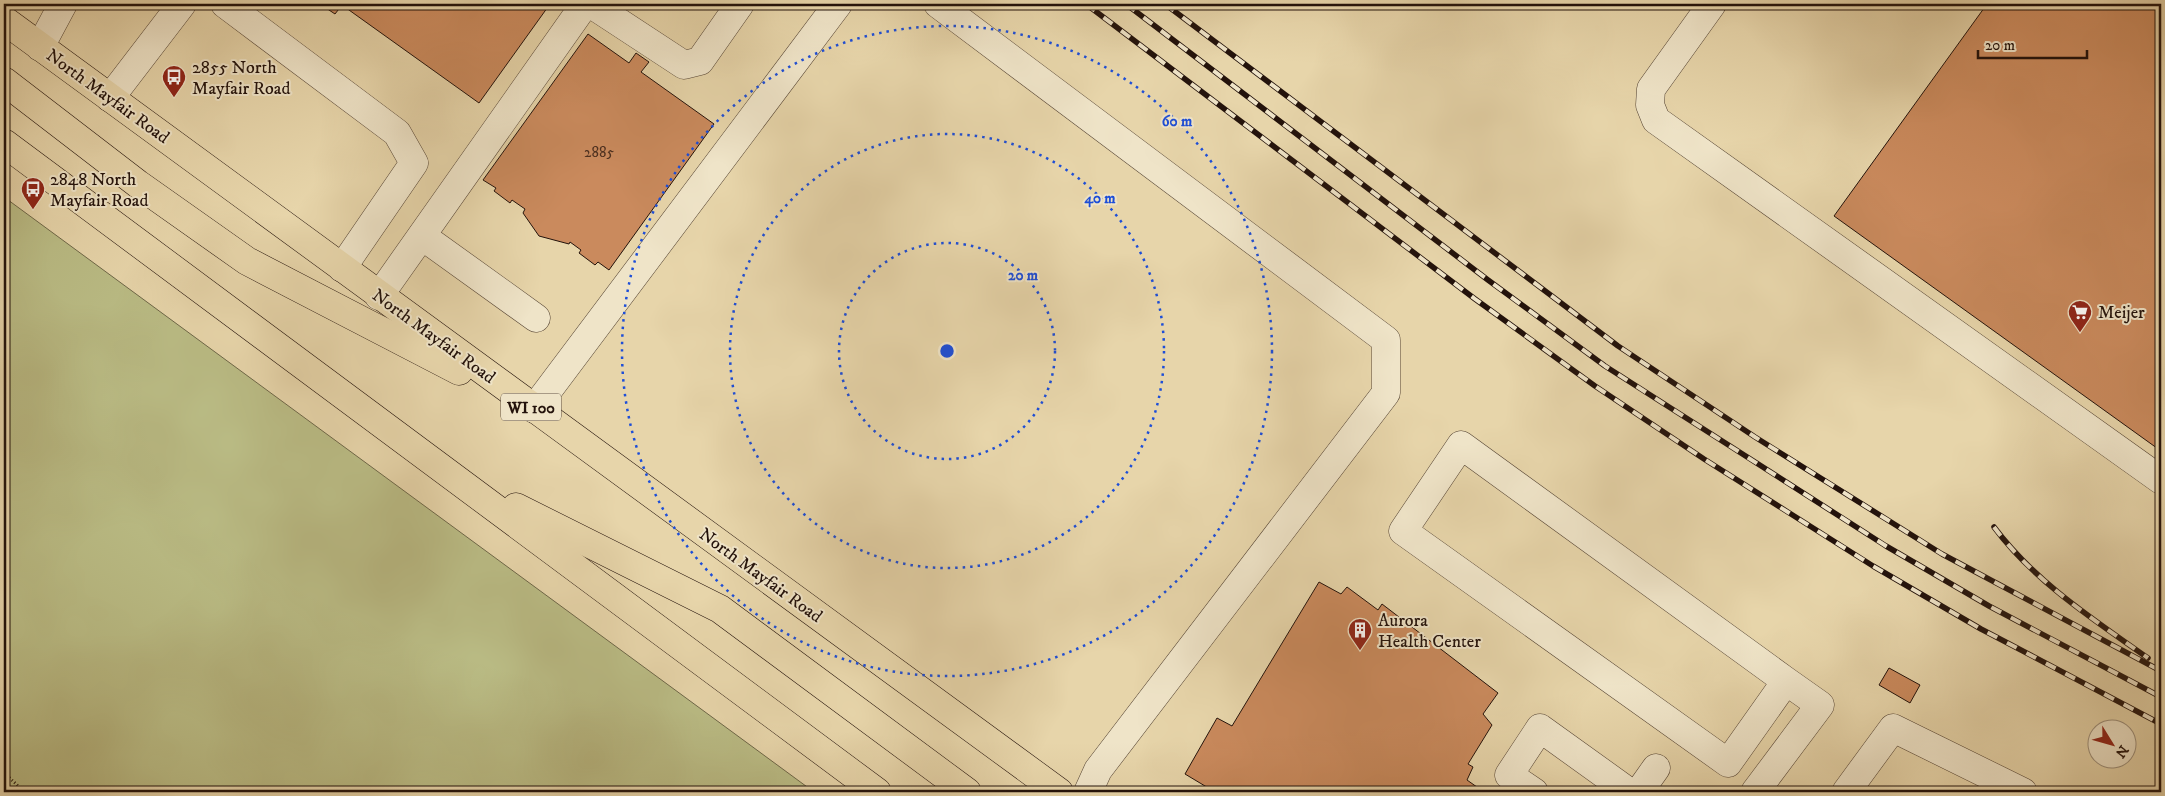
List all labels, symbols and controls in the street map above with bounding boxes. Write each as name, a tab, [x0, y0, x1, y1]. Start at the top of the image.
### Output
scale bar	[1978, 28, 2086, 60]
text: 20 m	[1985, 36, 2015, 55]
street label: North Mayfair Road	[41, 45, 173, 149]
place label: 2855 North Mayfair Road	[192, 57, 290, 100]
bus stop icon: 2855 North Mayfair Road	[161, 64, 187, 98]
text: 60 m	[1162, 112, 1193, 131]
house number: 2885	[584, 143, 614, 162]
place label: 2848 North Mayfair Road	[50, 169, 148, 212]
bus stop icon: 2848 North Mayfair Road	[20, 176, 46, 210]
text: 40 m	[1083, 189, 1116, 208]
text: 20 m	[1008, 266, 1039, 285]
street label: North Mayfair Road	[367, 285, 499, 389]
supermarket icon: Meijer	[2067, 299, 2093, 333]
place label: Meijer	[2098, 302, 2145, 324]
centre of rings	[938, 342, 956, 360]
road number: WI 100	[501, 394, 561, 421]
street label: North Mayfair Road	[694, 524, 826, 628]
place label: Aurora Health Center	[1378, 610, 1481, 653]
building icon: Aurora Health Center	[1347, 617, 1373, 651]
north arrow	[2088, 718, 2138, 768]
text: N	[2111, 741, 2132, 762]

